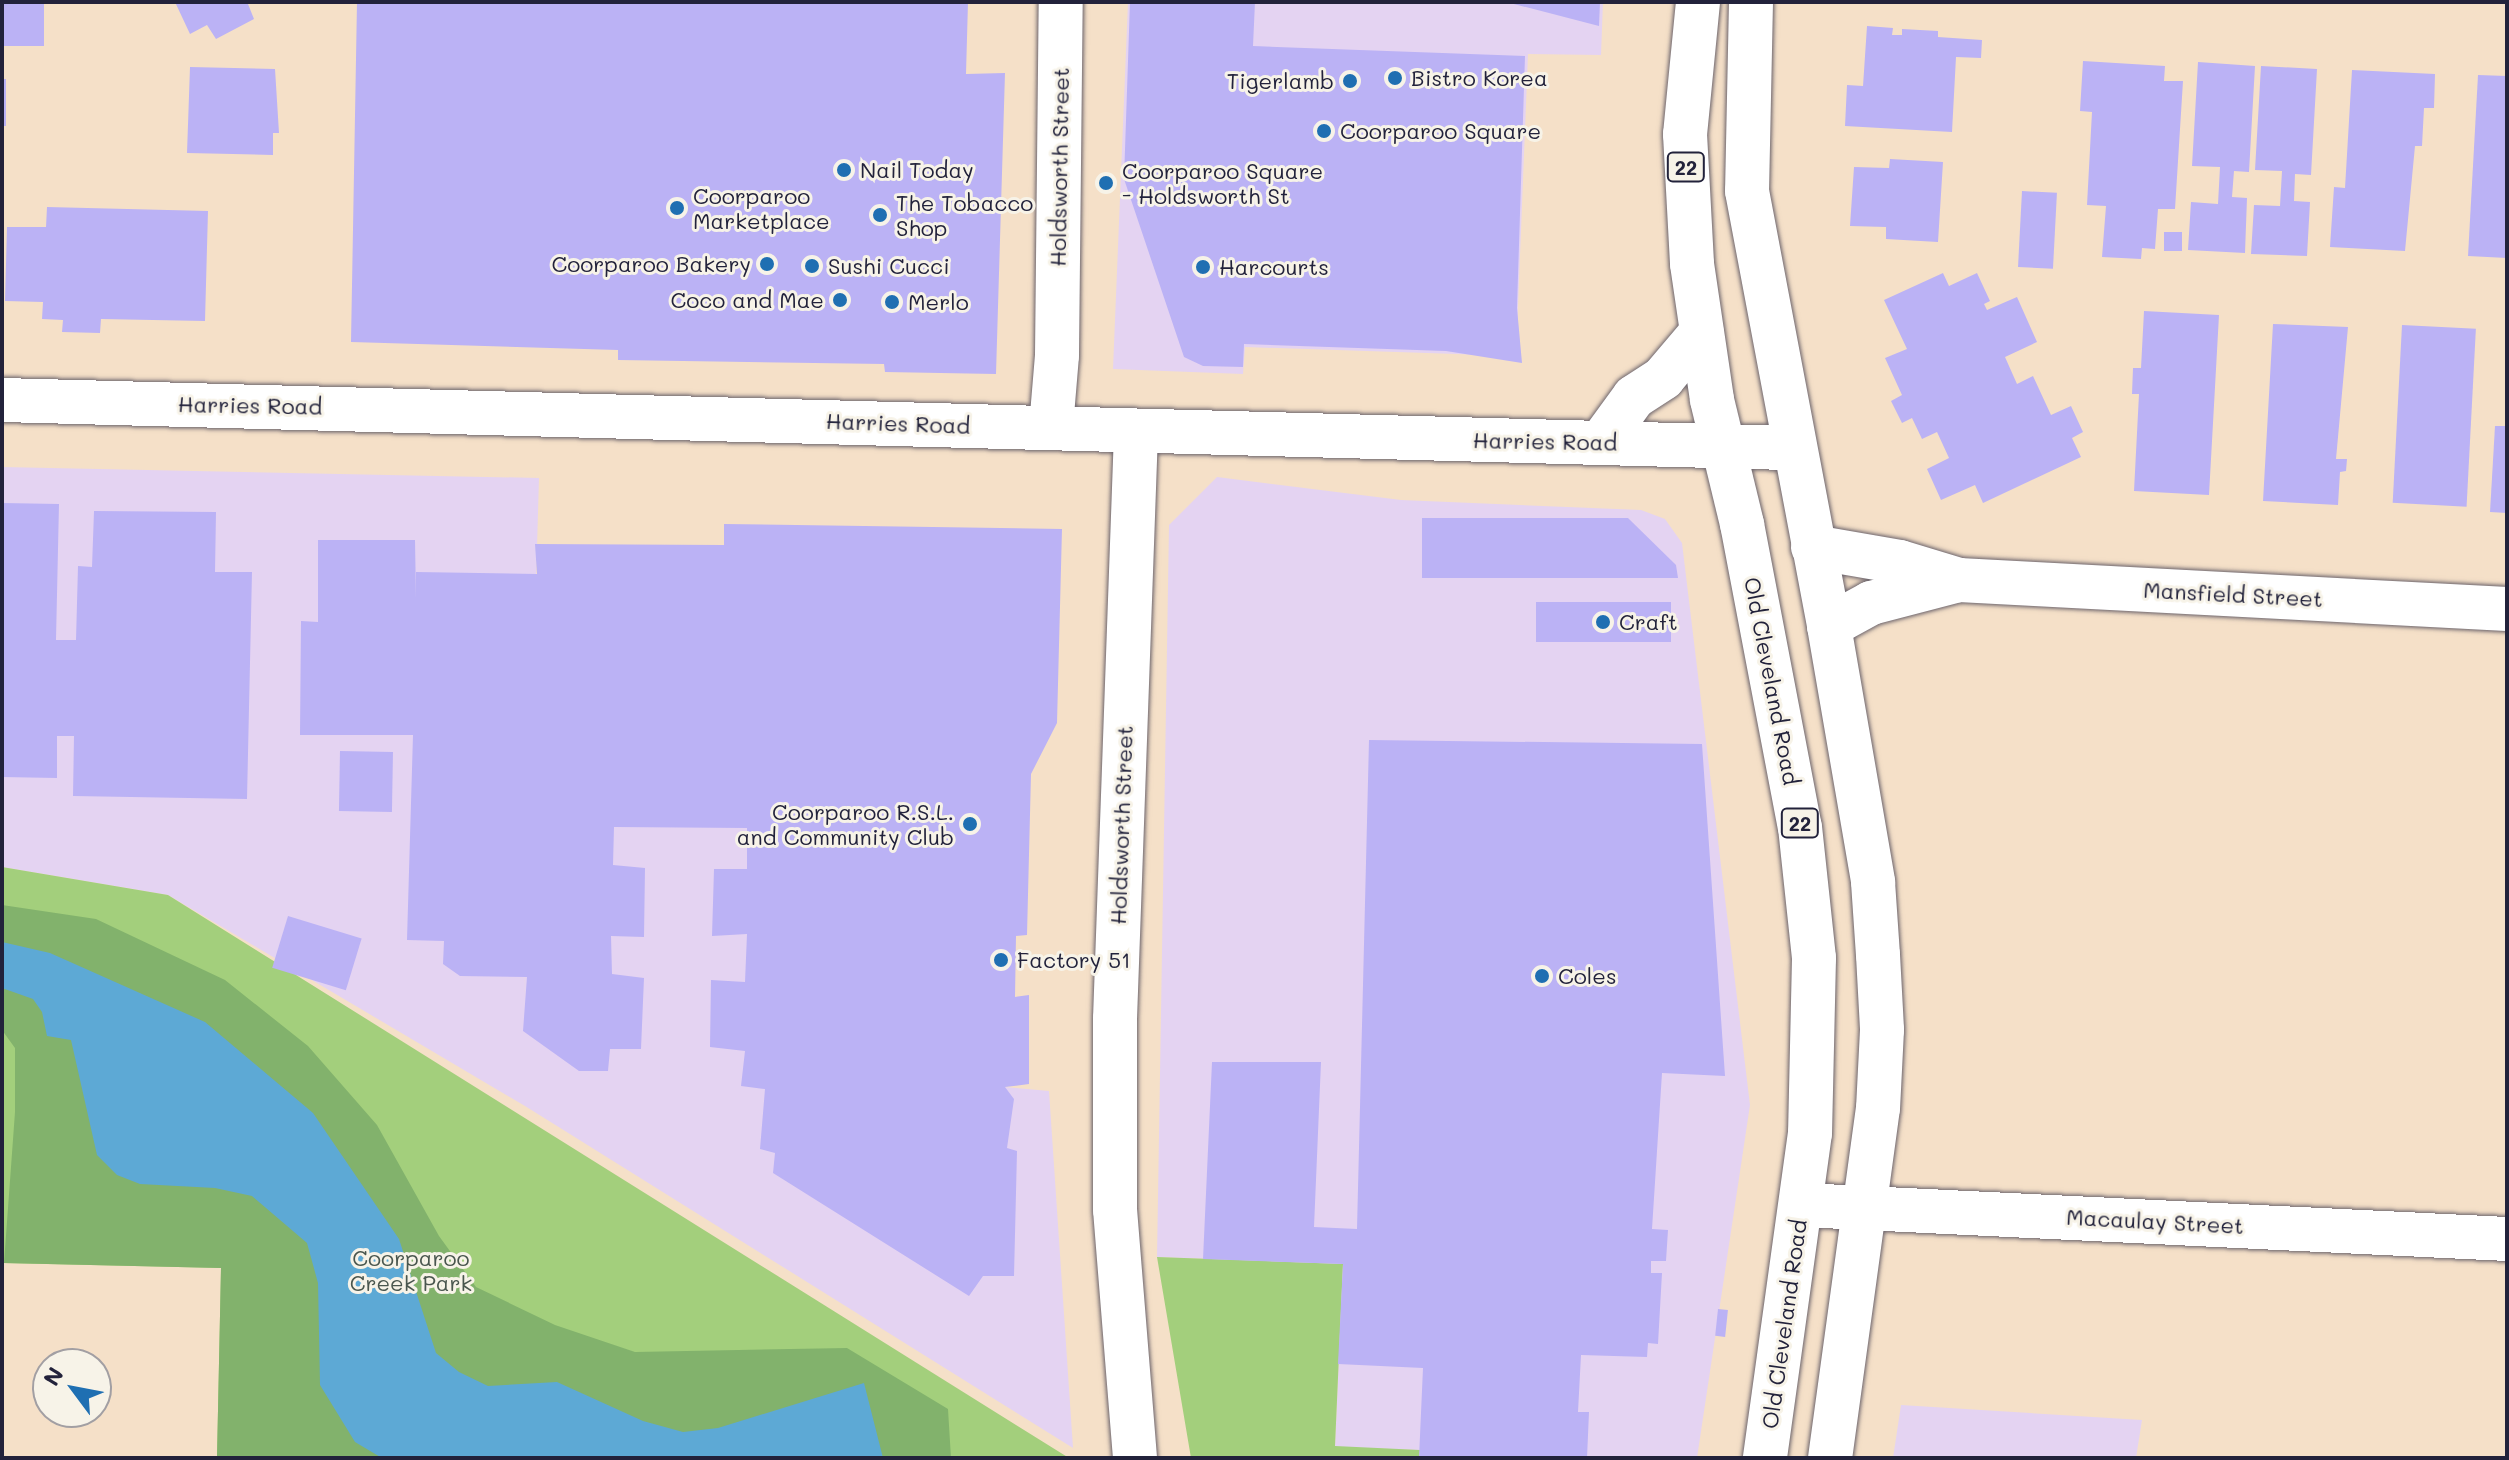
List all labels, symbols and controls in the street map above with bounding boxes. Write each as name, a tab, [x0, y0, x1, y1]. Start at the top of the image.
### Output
place label: Bistro Korea	[1411, 65, 1548, 91]
street label: Holdsworth Street	[1044, 67, 1074, 267]
place label: Tigerlamb	[1227, 68, 1334, 94]
marker: Bistro Korea	[1386, 69, 1404, 87]
marker: Tigerlamb	[1341, 72, 1359, 90]
place label: Coorparoo Square	[1340, 118, 1541, 144]
marker: Coorparoo Square	[1315, 122, 1333, 140]
road number: 22	[1666, 151, 1706, 183]
place label: Nail Today	[860, 157, 974, 183]
place label: Coorparoo Square - Holdsworth St	[1122, 157, 1323, 208]
marker: Nail Today	[835, 161, 853, 179]
marker: Coorparoo Square - Holdsworth St	[1097, 174, 1115, 192]
place label: Coorparoo Marketplace	[693, 182, 830, 234]
place label: The Tobacco Shop	[896, 189, 1033, 240]
marker: Coorparoo Marketplace	[668, 199, 686, 217]
marker: The Tobacco Shop	[871, 206, 889, 224]
place label: Coorparoo Bakery	[552, 251, 751, 277]
place label: Sushi Cucci	[828, 253, 950, 279]
place label: Harcourts	[1219, 254, 1329, 280]
marker: Coorparoo Bakery	[758, 255, 776, 273]
marker: Sushi Cucci	[803, 257, 821, 275]
marker: Harcourts	[1194, 258, 1212, 276]
place label: Coco and Mae	[670, 287, 824, 313]
place label: Merlo	[908, 289, 969, 315]
marker: Coco and Mae	[831, 291, 849, 309]
marker: Merlo	[883, 293, 901, 311]
street label: Harries Road	[178, 391, 322, 419]
street label: Harries Road	[825, 407, 971, 439]
street label: Harries Road	[1473, 427, 1617, 455]
street label: Old Cleveland Road	[1739, 575, 1805, 787]
street label: Mansfield Street	[2143, 576, 2323, 612]
place label: Craft	[1619, 609, 1678, 635]
marker: Craft	[1594, 613, 1612, 631]
street label: Holdsworth Street	[1104, 725, 1138, 925]
place label: Coorparoo R.S.L. and Community Club	[737, 798, 954, 850]
road number: 22	[1780, 807, 1820, 839]
marker: Coorparoo R.S.L. and Community Club	[961, 815, 979, 833]
place label: Factory 51	[1017, 947, 1131, 973]
marker: Factory 51	[992, 951, 1010, 969]
place label: Coles	[1558, 963, 1617, 989]
marker: Coles	[1533, 967, 1551, 985]
street label: Macaulay Street	[2066, 1203, 2244, 1239]
street label: Old Cleveland Road	[1756, 1218, 1812, 1430]
park label: Coorparoo Creek Park	[350, 1244, 472, 1296]
north arrow	[32, 1348, 112, 1428]
text: N	[36, 1361, 70, 1391]

